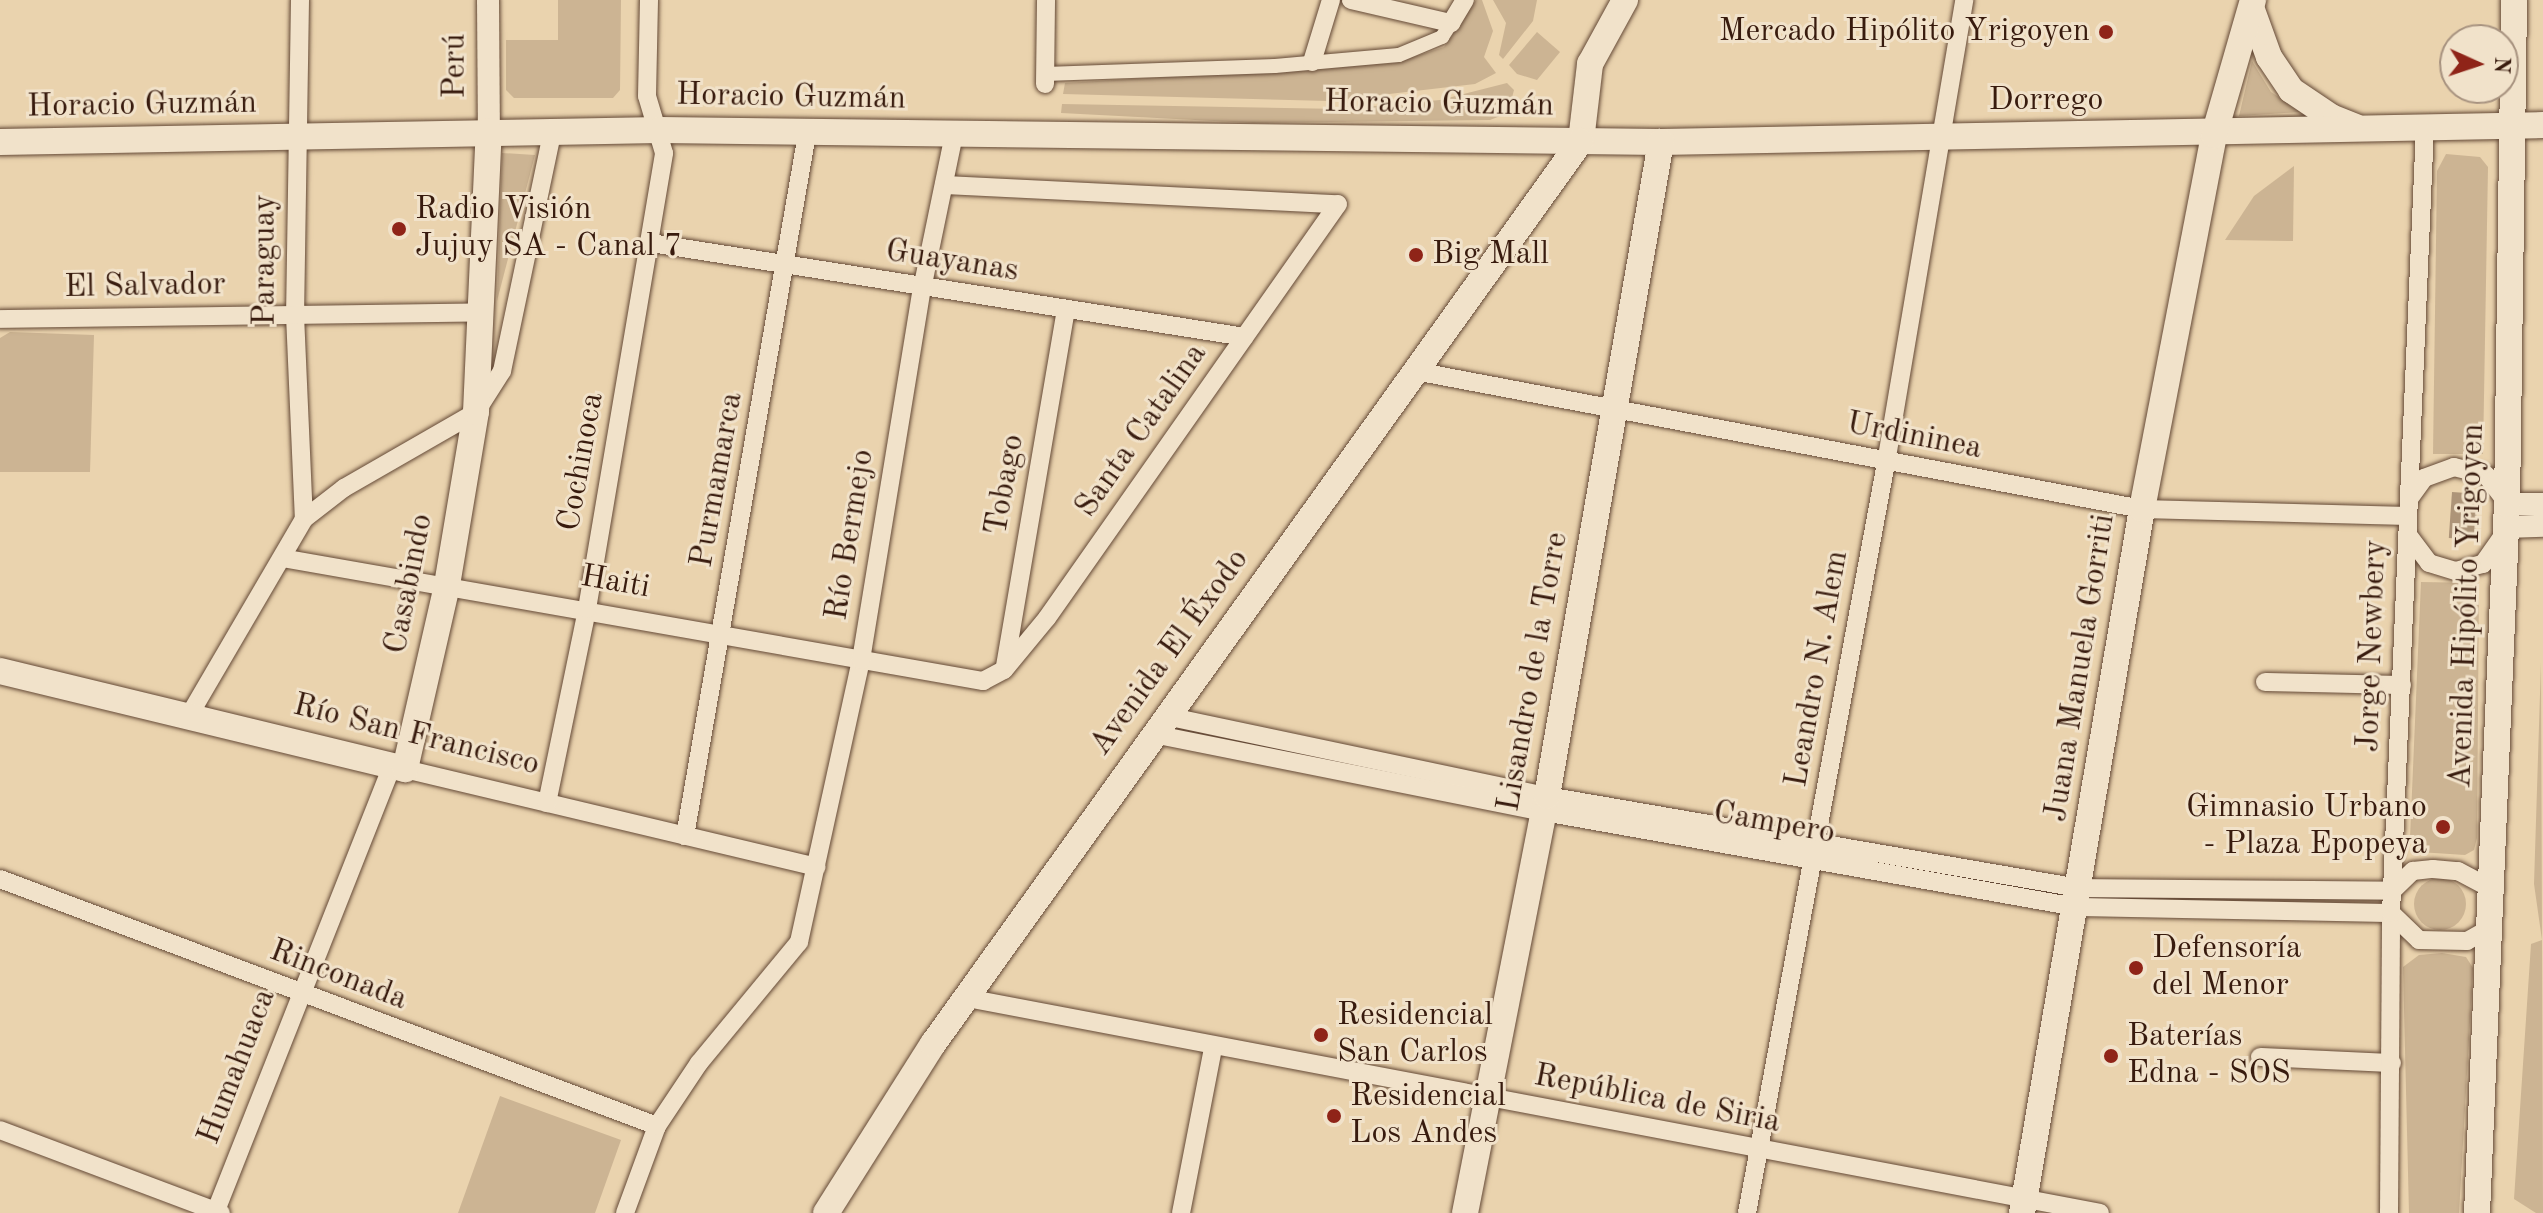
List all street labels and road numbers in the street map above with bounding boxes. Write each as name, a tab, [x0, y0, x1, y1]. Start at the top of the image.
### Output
street label: Perú	[437, 33, 475, 99]
street label: Horacio Guzmán	[676, 77, 906, 119]
street label: Dorrego	[1989, 82, 2103, 120]
street label: Horacio Guzmán	[1324, 84, 1554, 126]
street label: Horacio Guzmán	[27, 85, 257, 127]
street label: Paraguay	[247, 194, 285, 326]
street label: Guayanas	[883, 233, 1021, 291]
street label: El Salvador	[64, 266, 226, 308]
street label: Santa Catalina	[1068, 337, 1216, 525]
street label: Purmamarca	[684, 389, 752, 571]
street label: Cochinoca	[551, 390, 613, 534]
street label: Urdininea	[1843, 405, 1985, 469]
street label: Avenida Hipólito Yrigoyen	[2442, 423, 2494, 789]
street label: Tobago	[978, 431, 1034, 539]
street label: Río Bermejo	[819, 447, 883, 623]
street label: Casabindo	[378, 511, 442, 657]
street label: Juana Manuela Gorriti	[2038, 511, 2124, 825]
street label: Lisandro de la Torre	[1491, 529, 1577, 815]
street label: Jorge Newbery	[2350, 539, 2396, 753]
street label: Avenida El Éxodo	[1082, 542, 1258, 764]
street label: Leandro N. Alem	[1778, 548, 1858, 790]
street label: Haiti	[577, 558, 653, 608]
street label: Río San Francisco	[289, 687, 543, 785]
street label: Campero	[1710, 794, 1838, 854]
street label: Rinconada	[264, 932, 412, 1020]
street label: Humahuaca	[191, 984, 285, 1150]
street label: República de Siria	[1531, 1057, 1783, 1143]

